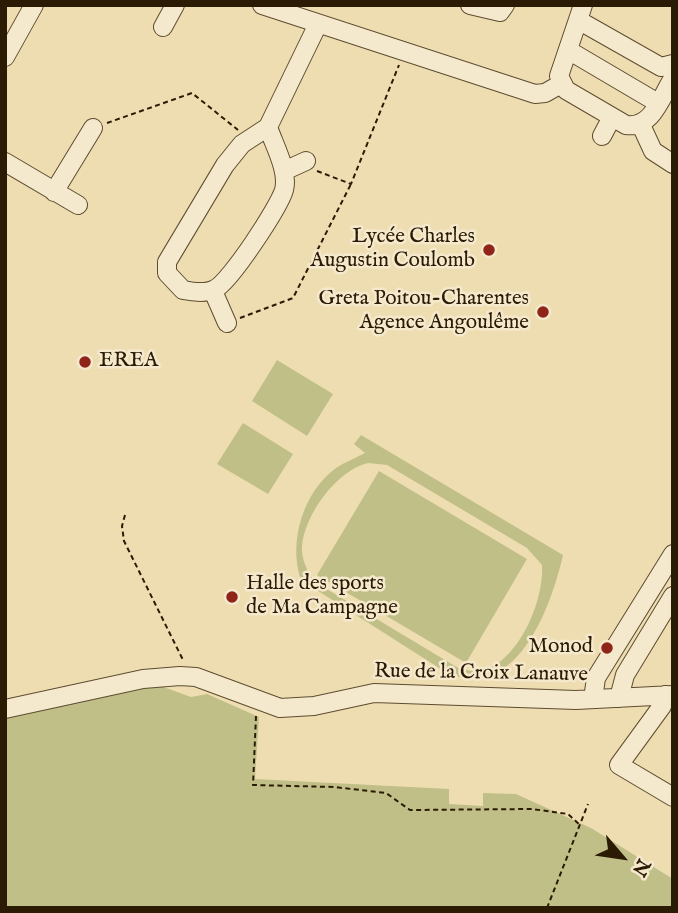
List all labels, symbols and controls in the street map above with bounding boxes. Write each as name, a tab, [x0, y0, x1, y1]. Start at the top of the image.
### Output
place label: Lycée Charles Augustin Coulomb	[310, 225, 475, 275]
marker: Lycée Charles Augustin Coulomb	[481, 242, 497, 258]
place label: Greta Poitou-Charentes Agence Angoulême	[319, 287, 529, 337]
marker: Greta Poitou-Charentes Agence Angoulême	[535, 304, 551, 320]
place label: EREA	[99, 349, 158, 375]
marker: EREA	[77, 354, 93, 370]
place label: Halle des sports de Ma Campagne	[246, 572, 398, 622]
marker: Halle des sports de Ma Campagne	[224, 589, 240, 605]
place label: Monod	[529, 635, 593, 661]
marker: Monod	[599, 640, 615, 656]
street label: Rue de la Croix Lanauve	[374, 660, 588, 688]
north arrow	[587, 822, 657, 892]
text: N	[626, 854, 655, 880]

